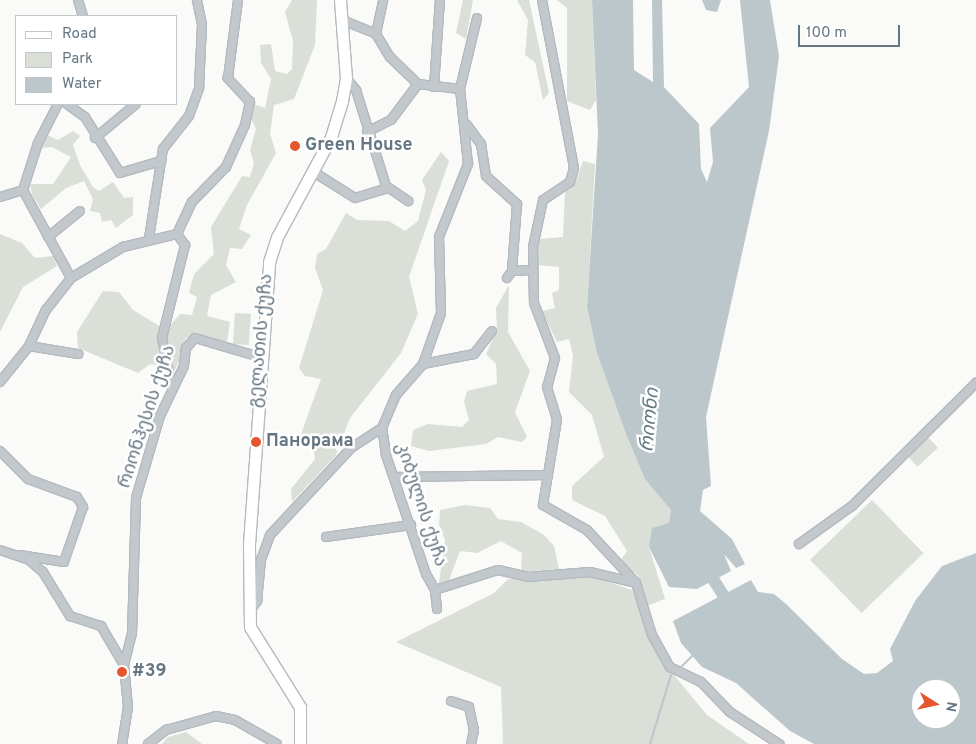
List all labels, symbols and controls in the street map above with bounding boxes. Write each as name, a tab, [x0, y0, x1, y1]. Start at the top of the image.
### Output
legend	[15, 15, 178, 105]
scale bar	[801, 15, 904, 47]
text: 100 m	[806, 24, 847, 43]
text: Road	[62, 25, 97, 44]
text: Park	[62, 50, 93, 69]
text: Water	[62, 75, 101, 94]
place label: Green House	[305, 135, 412, 157]
marker: Green House	[289, 140, 301, 152]
street label: გელათის ქუჩა	[245, 273, 279, 409]
street label: რიონჰესის ქუჩა	[115, 343, 181, 491]
water label: რიონი	[637, 387, 665, 453]
place label: Панорама	[266, 431, 354, 453]
marker: Панорама	[250, 436, 262, 448]
street label: კიბულის ქუჩა	[390, 440, 450, 570]
place label: #39	[132, 661, 166, 683]
marker: #39	[116, 666, 128, 678]
north arrow	[911, 679, 961, 729]
text: N	[941, 700, 960, 713]

